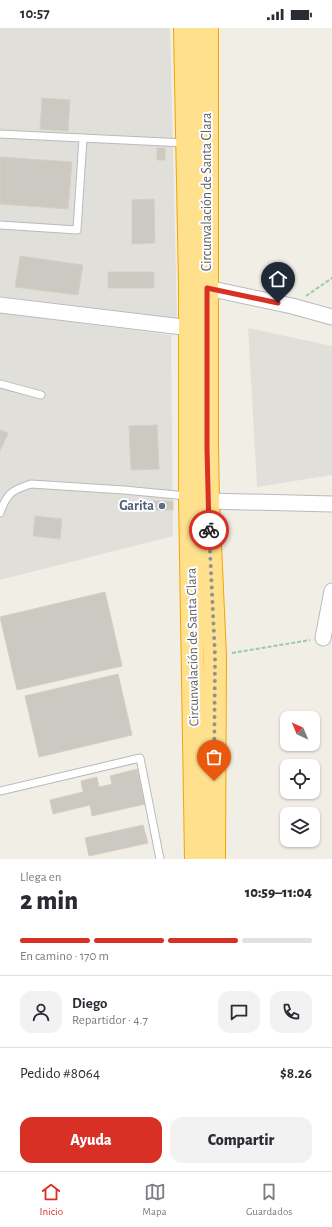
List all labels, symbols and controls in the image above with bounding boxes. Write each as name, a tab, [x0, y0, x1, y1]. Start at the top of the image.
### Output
text: 10:57	[20, 6, 50, 21]
street label: Circunvalación de Santa Clara	[200, 112, 214, 271]
pin	[261, 262, 295, 303]
icon: home	[267, 268, 289, 290]
place label: Garita	[119, 499, 154, 513]
marker: Garita	[157, 501, 167, 511]
courier	[189, 510, 229, 550]
icon: bike	[198, 519, 220, 541]
street label: Circunvalación de Santa Clara	[185, 567, 201, 726]
north arrow	[280, 711, 320, 751]
map controls	[280, 711, 320, 847]
pin	[197, 740, 231, 781]
icon: bag	[203, 746, 225, 768]
button: locate	[280, 759, 320, 799]
button: layers	[280, 807, 320, 847]
text: Llega en	[20, 871, 62, 884]
text: 10:59–11:04	[245, 885, 312, 900]
text: 2 min	[20, 888, 78, 914]
text: En camino · 170 m	[20, 950, 109, 963]
button: person	[20, 991, 62, 1033]
button: chat	[218, 991, 260, 1033]
button: phone	[270, 991, 312, 1033]
text: Diego	[72, 996, 108, 1011]
text: Repartidor · 4.7	[72, 1014, 148, 1027]
text: Pedido #8064	[20, 1066, 100, 1081]
text: $8.26	[280, 1066, 312, 1081]
button: Ayuda	[20, 1117, 162, 1163]
button: Compartir	[170, 1117, 312, 1163]
tab: Inicio	[40, 1181, 63, 1218]
tab: Mapa	[142, 1181, 167, 1218]
tab: Guardados	[246, 1181, 292, 1218]

